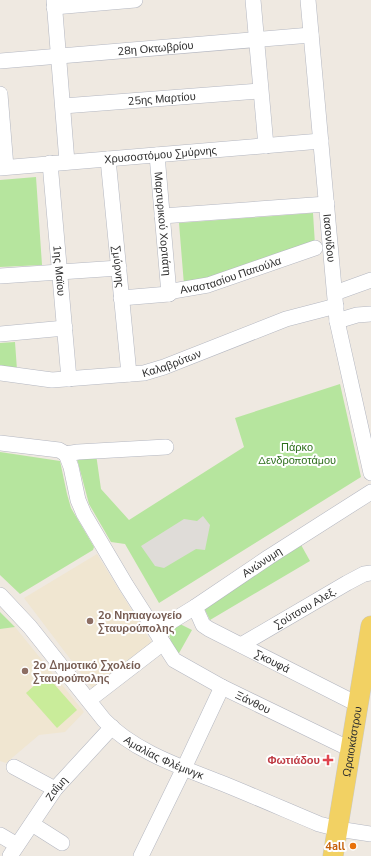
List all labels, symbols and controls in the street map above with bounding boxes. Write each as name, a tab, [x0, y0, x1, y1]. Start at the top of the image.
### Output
street label: 28η Οκτωβρίου	[117, 38, 194, 59]
street label: 25ης Μαρτίου	[127, 89, 196, 109]
street label: Χρυσοστόμου Σμύρνης	[104, 143, 217, 167]
street label: Μαρτυρικού Χορτιάτη	[150, 171, 174, 276]
street label: Ιασονίδου	[319, 213, 339, 263]
street label: 1ης Μαϊου	[49, 245, 69, 297]
street label: Σμύρνης	[108, 245, 128, 288]
street label: Αναστασίου Παπούλα	[179, 253, 284, 298]
street label: Καλαβρύτων	[140, 346, 204, 381]
park label: Πάρκο Δενδροποτάμου	[258, 440, 336, 468]
street label: Ανώνυμη	[239, 544, 285, 581]
street label: Σούτσου Αλεξ.	[271, 584, 339, 632]
place label: 2ο Νηπιαγωγείο Σταυρούπολης	[98, 608, 182, 636]
marker: 2ο Νηπιαγωγείο Σταυρούπολης	[85, 616, 95, 626]
street label: Σκουφά	[252, 646, 293, 677]
place label: 2ο Δημοτικό Σχολείο Σταυρούπολης	[33, 658, 141, 686]
marker: 2ο Δημοτικό Σχολείο Σταυρούπολης	[20, 666, 30, 676]
street label: Ξάνθου	[233, 688, 273, 717]
street label: Ωραιοκάστρου	[339, 705, 366, 778]
street label: Αμαλίας Φλέμινγκ	[121, 732, 206, 784]
place label: Φωτιάδου	[267, 753, 320, 768]
marker: Φωτιάδου	[323, 755, 333, 765]
street label: Ζαΐμη	[42, 773, 71, 804]
place label: 4all	[325, 839, 345, 854]
marker: 4all	[348, 841, 358, 851]

